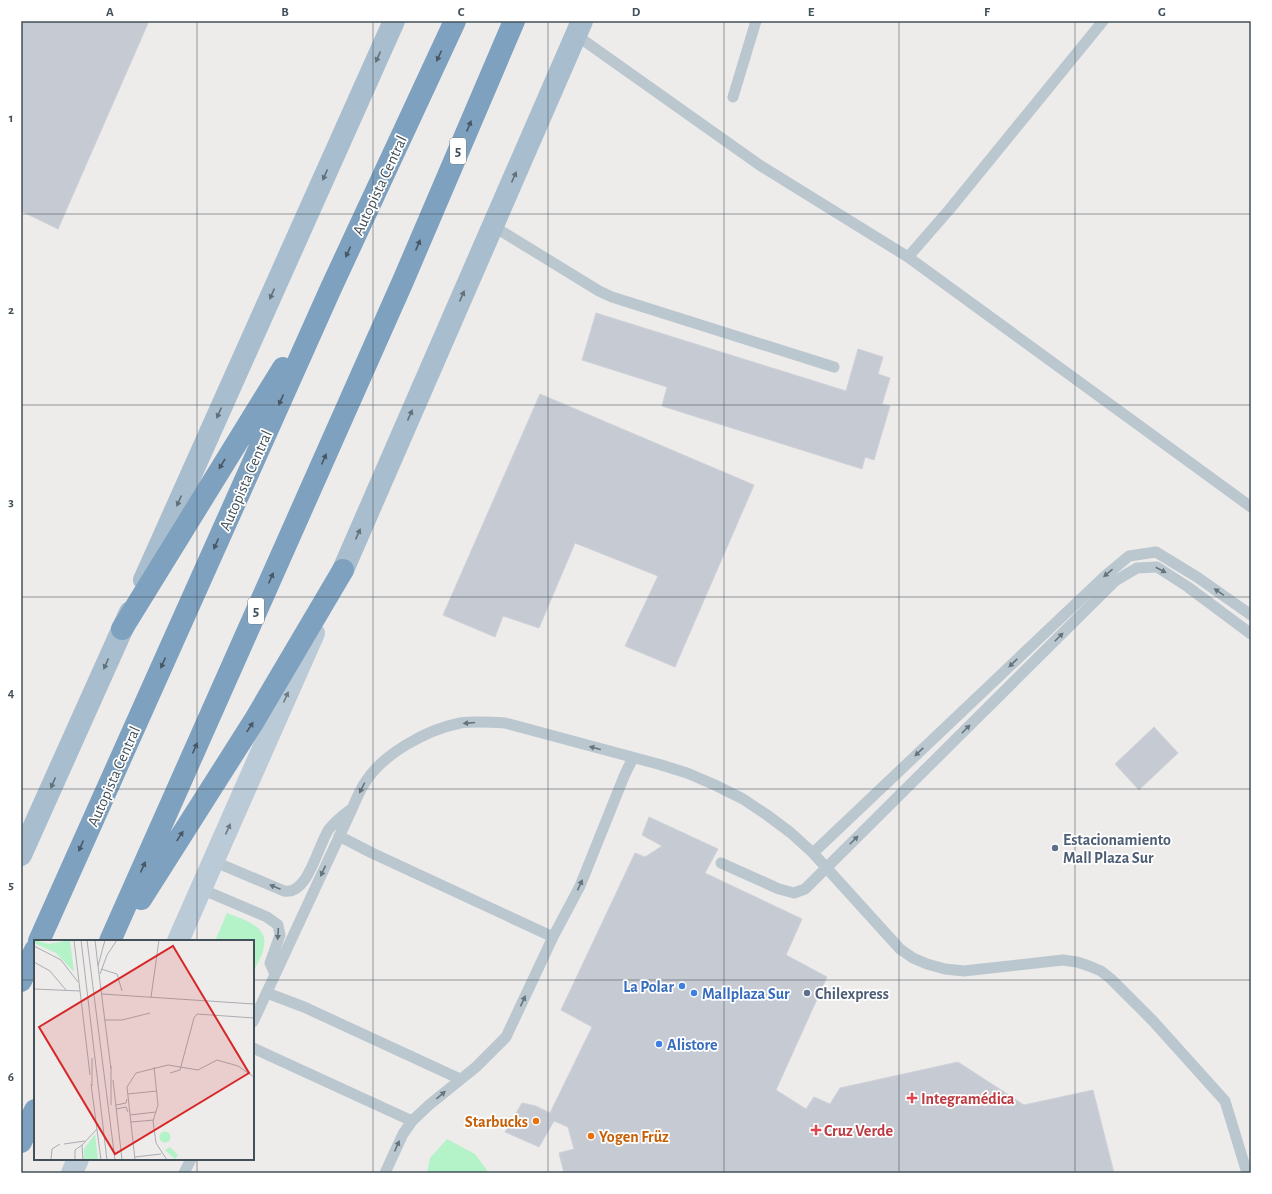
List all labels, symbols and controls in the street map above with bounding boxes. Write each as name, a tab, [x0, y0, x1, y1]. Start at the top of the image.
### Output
text: A	[106, 6, 114, 19]
text: B	[281, 6, 289, 19]
text: C	[458, 6, 465, 19]
text: D	[632, 6, 641, 19]
text: E	[808, 6, 815, 19]
text: F	[984, 6, 991, 19]
text: G	[1158, 6, 1166, 19]
one-way arrow	[374, 51, 380, 63]
one-way arrow	[436, 51, 442, 62]
text: 1	[9, 112, 13, 125]
one-way arrow	[466, 120, 472, 131]
street label: Autopista Central	[350, 133, 410, 238]
road number: 5	[450, 138, 466, 164]
one-way arrow	[321, 170, 327, 182]
one-way arrow	[512, 170, 518, 182]
one-way arrow	[415, 240, 421, 251]
one-way arrow	[345, 246, 351, 257]
one-way arrow	[268, 288, 275, 300]
one-way arrow	[460, 289, 466, 301]
text: 2	[8, 304, 14, 317]
one-way arrow	[278, 395, 284, 406]
one-way arrow	[215, 407, 221, 419]
one-way arrow	[408, 408, 414, 420]
street label: Autopista Central	[217, 428, 275, 533]
one-way arrow	[321, 454, 327, 465]
one-way arrow	[219, 458, 226, 470]
one-way arrow	[176, 495, 182, 507]
text: 3	[8, 496, 14, 509]
one-way arrow	[355, 528, 361, 540]
one-way arrow	[213, 539, 219, 550]
one-way arrow	[1155, 567, 1167, 573]
one-way arrow	[1103, 569, 1113, 578]
one-way arrow	[268, 573, 274, 584]
one-way arrow	[1214, 589, 1224, 597]
road number: 5	[248, 598, 264, 624]
one-way arrow	[1054, 632, 1064, 642]
one-way arrow	[160, 657, 166, 669]
one-way arrow	[1008, 658, 1019, 667]
one-way arrow	[103, 659, 109, 671]
text: 4	[8, 687, 15, 700]
one-way arrow	[283, 691, 289, 703]
one-way arrow	[463, 719, 475, 726]
one-way arrow	[246, 722, 254, 732]
street label: Autopista Central	[85, 724, 143, 829]
one-way arrow	[962, 724, 971, 734]
one-way arrow	[193, 742, 199, 754]
one-way arrow	[589, 744, 602, 750]
one-way arrow	[914, 747, 924, 757]
one-way arrow	[50, 777, 56, 789]
one-way arrow	[359, 783, 365, 794]
one-way arrow	[225, 823, 231, 834]
one-way arrow	[176, 831, 183, 842]
place label: Estacionamiento Mall Plaza Sur	[1063, 832, 1171, 866]
one-way arrow	[849, 835, 859, 845]
one-way arrow	[78, 840, 85, 852]
marker: Estacionamiento Mall Plaza Sur	[1050, 843, 1060, 853]
one-way arrow	[139, 861, 146, 873]
one-way arrow	[320, 866, 326, 877]
text: 5	[8, 879, 14, 892]
one-way arrow	[577, 879, 583, 891]
one-way arrow	[268, 884, 280, 890]
one-way arrow	[275, 928, 282, 941]
inset map	[34, 940, 254, 1160]
place label: La Polar	[623, 979, 674, 995]
marker: La Polar	[677, 981, 687, 991]
place label: Mallplaza Sur	[702, 986, 790, 1002]
place label: Chilexpress	[815, 986, 889, 1002]
marker: Mallplaza Sur	[689, 988, 699, 998]
marker: Chilexpress	[802, 988, 812, 998]
one-way arrow	[520, 996, 526, 1007]
place label: Alistore	[667, 1037, 718, 1053]
marker: Alistore	[654, 1039, 664, 1049]
text: 6	[8, 1071, 14, 1084]
one-way arrow	[435, 1091, 446, 1099]
place label: Integramédica	[921, 1091, 1015, 1107]
marker: Integramédica	[906, 1092, 918, 1104]
place label: Starbucks	[465, 1114, 528, 1130]
marker: Starbucks	[531, 1116, 541, 1126]
place label: Cruz Verde	[824, 1123, 893, 1139]
marker: Cruz Verde	[811, 1125, 821, 1135]
place label: Yogen Früz	[599, 1129, 669, 1145]
marker: Yogen Früz	[586, 1131, 596, 1141]
one-way arrow	[395, 1140, 401, 1152]

